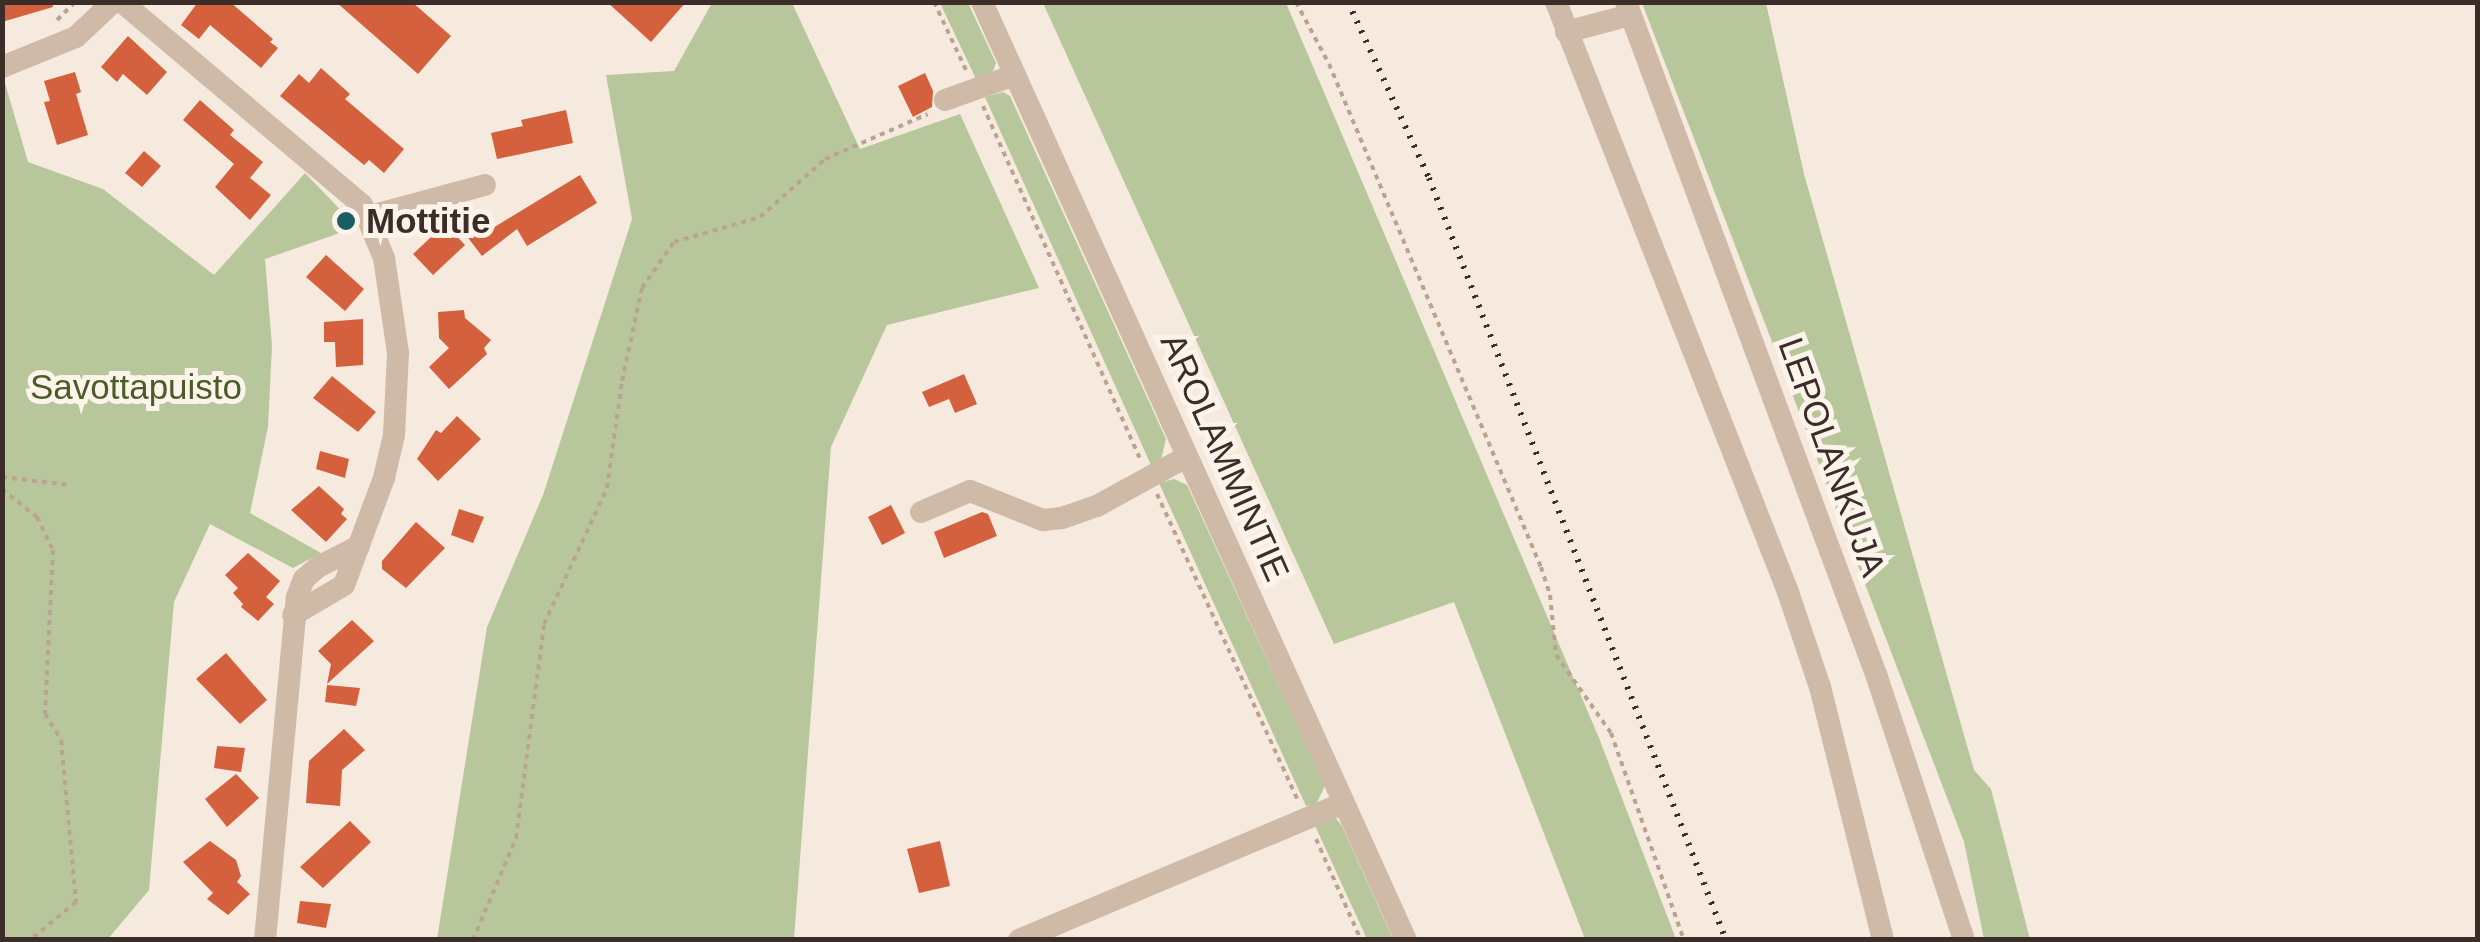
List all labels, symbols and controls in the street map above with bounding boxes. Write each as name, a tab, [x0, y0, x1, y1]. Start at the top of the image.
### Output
place label: Mottitie	[366, 200, 490, 242]
marker: Mottitie	[335, 210, 357, 232]
street label: AROLAMMINTIE	[1152, 327, 1298, 587]
street label: LEPOLANKUJA	[1769, 332, 1895, 582]
park label: Savottapuisto	[30, 366, 242, 408]

